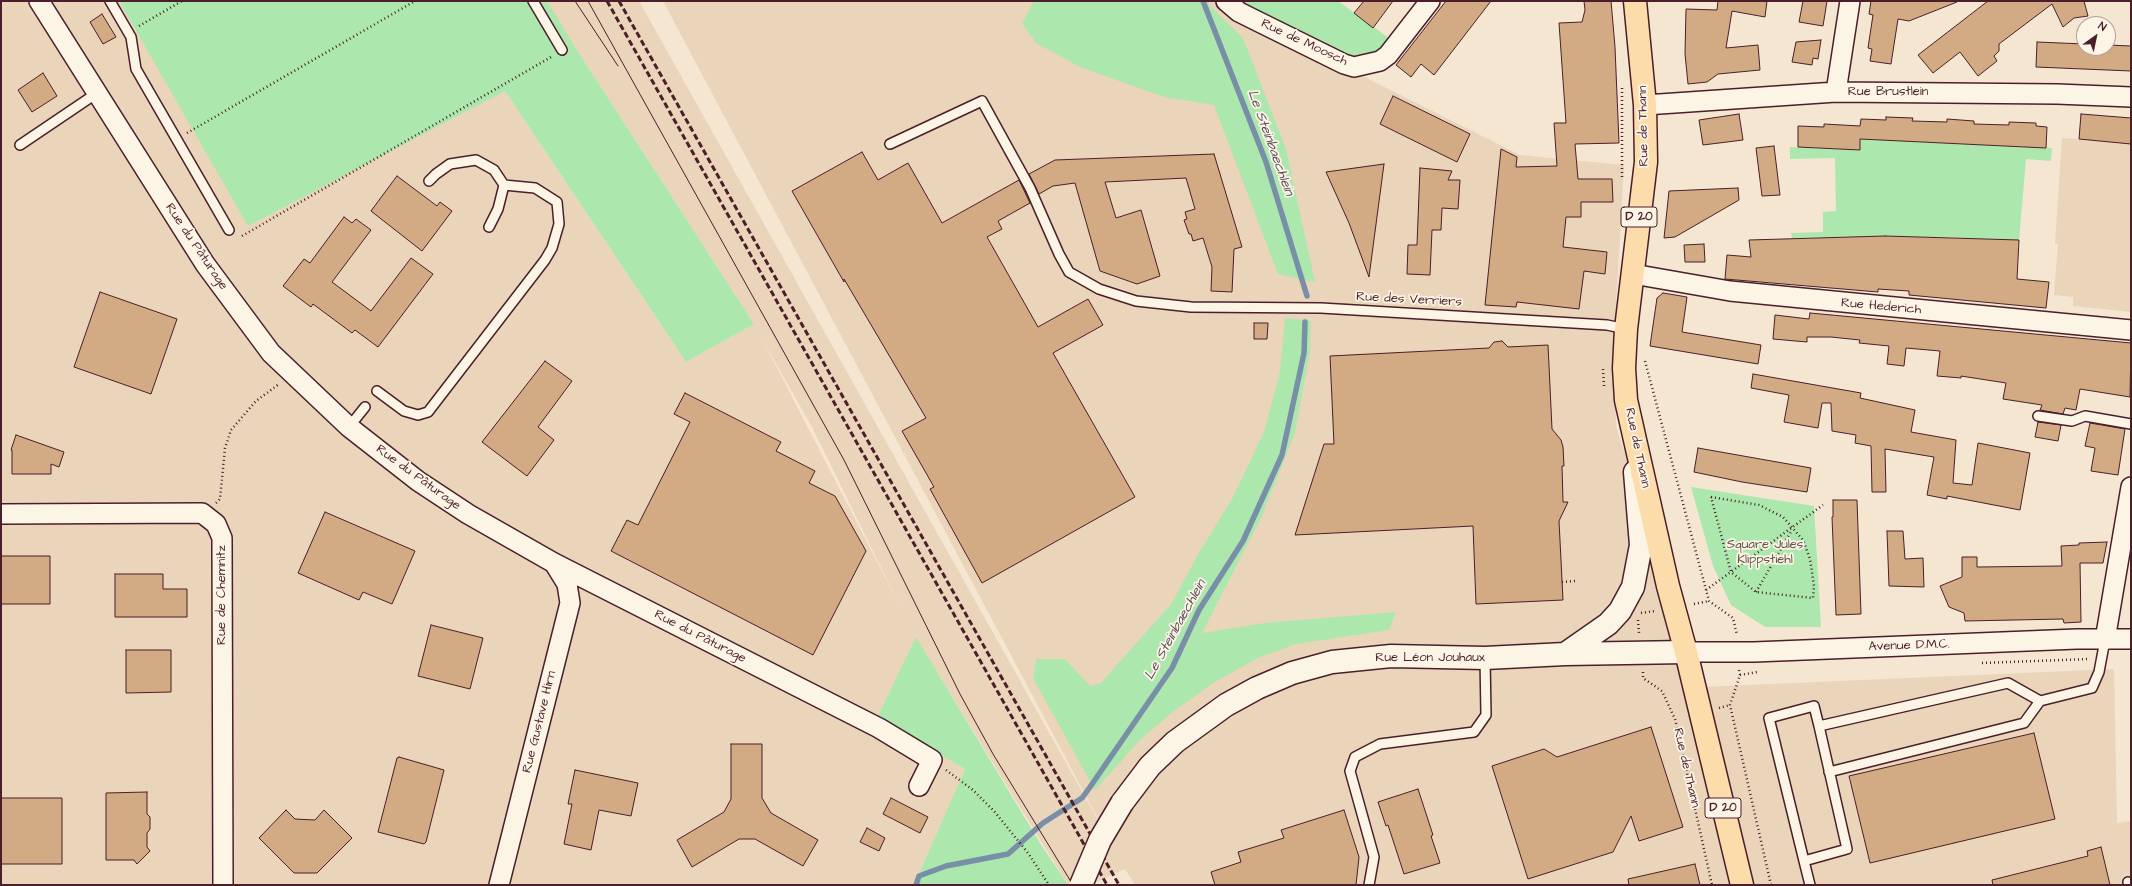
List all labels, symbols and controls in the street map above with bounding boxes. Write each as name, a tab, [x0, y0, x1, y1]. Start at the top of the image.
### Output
street label: Rue de Moosch	[1258, 16, 1350, 70]
north arrow	[2076, 16, 2116, 56]
text: N	[2095, 18, 2109, 35]
street label: Rue Brustlein	[1848, 84, 1928, 100]
street label: Rue de Thann	[1635, 85, 1653, 167]
water label: Le Steinbaechlein	[1243, 88, 1297, 198]
street label: Rue du Pâturage	[161, 201, 231, 293]
road number: D 20	[1621, 207, 1657, 227]
street label: Rue des Verriers	[1356, 289, 1462, 311]
street label: Rue Hederich	[1840, 296, 1922, 318]
street label: Rue de Thann	[1621, 407, 1653, 489]
street label: Rue du Pâturage	[373, 442, 463, 514]
park label: Square Jules Klippstiehl	[1727, 537, 1803, 568]
street label: Rue de Chemnitz	[214, 545, 230, 645]
water label: Le Steinbaechlein	[1142, 577, 1210, 683]
street label: Rue du Pâturage	[652, 607, 748, 667]
street label: Avenue D.M.C.	[1868, 637, 1950, 655]
street label: Rue Léon Jouhaux	[1375, 650, 1485, 666]
street label: Rue Gustave Hirn	[520, 669, 560, 775]
street label: Rue de Thann	[1669, 727, 1703, 809]
road number: D 20	[1705, 798, 1741, 818]

